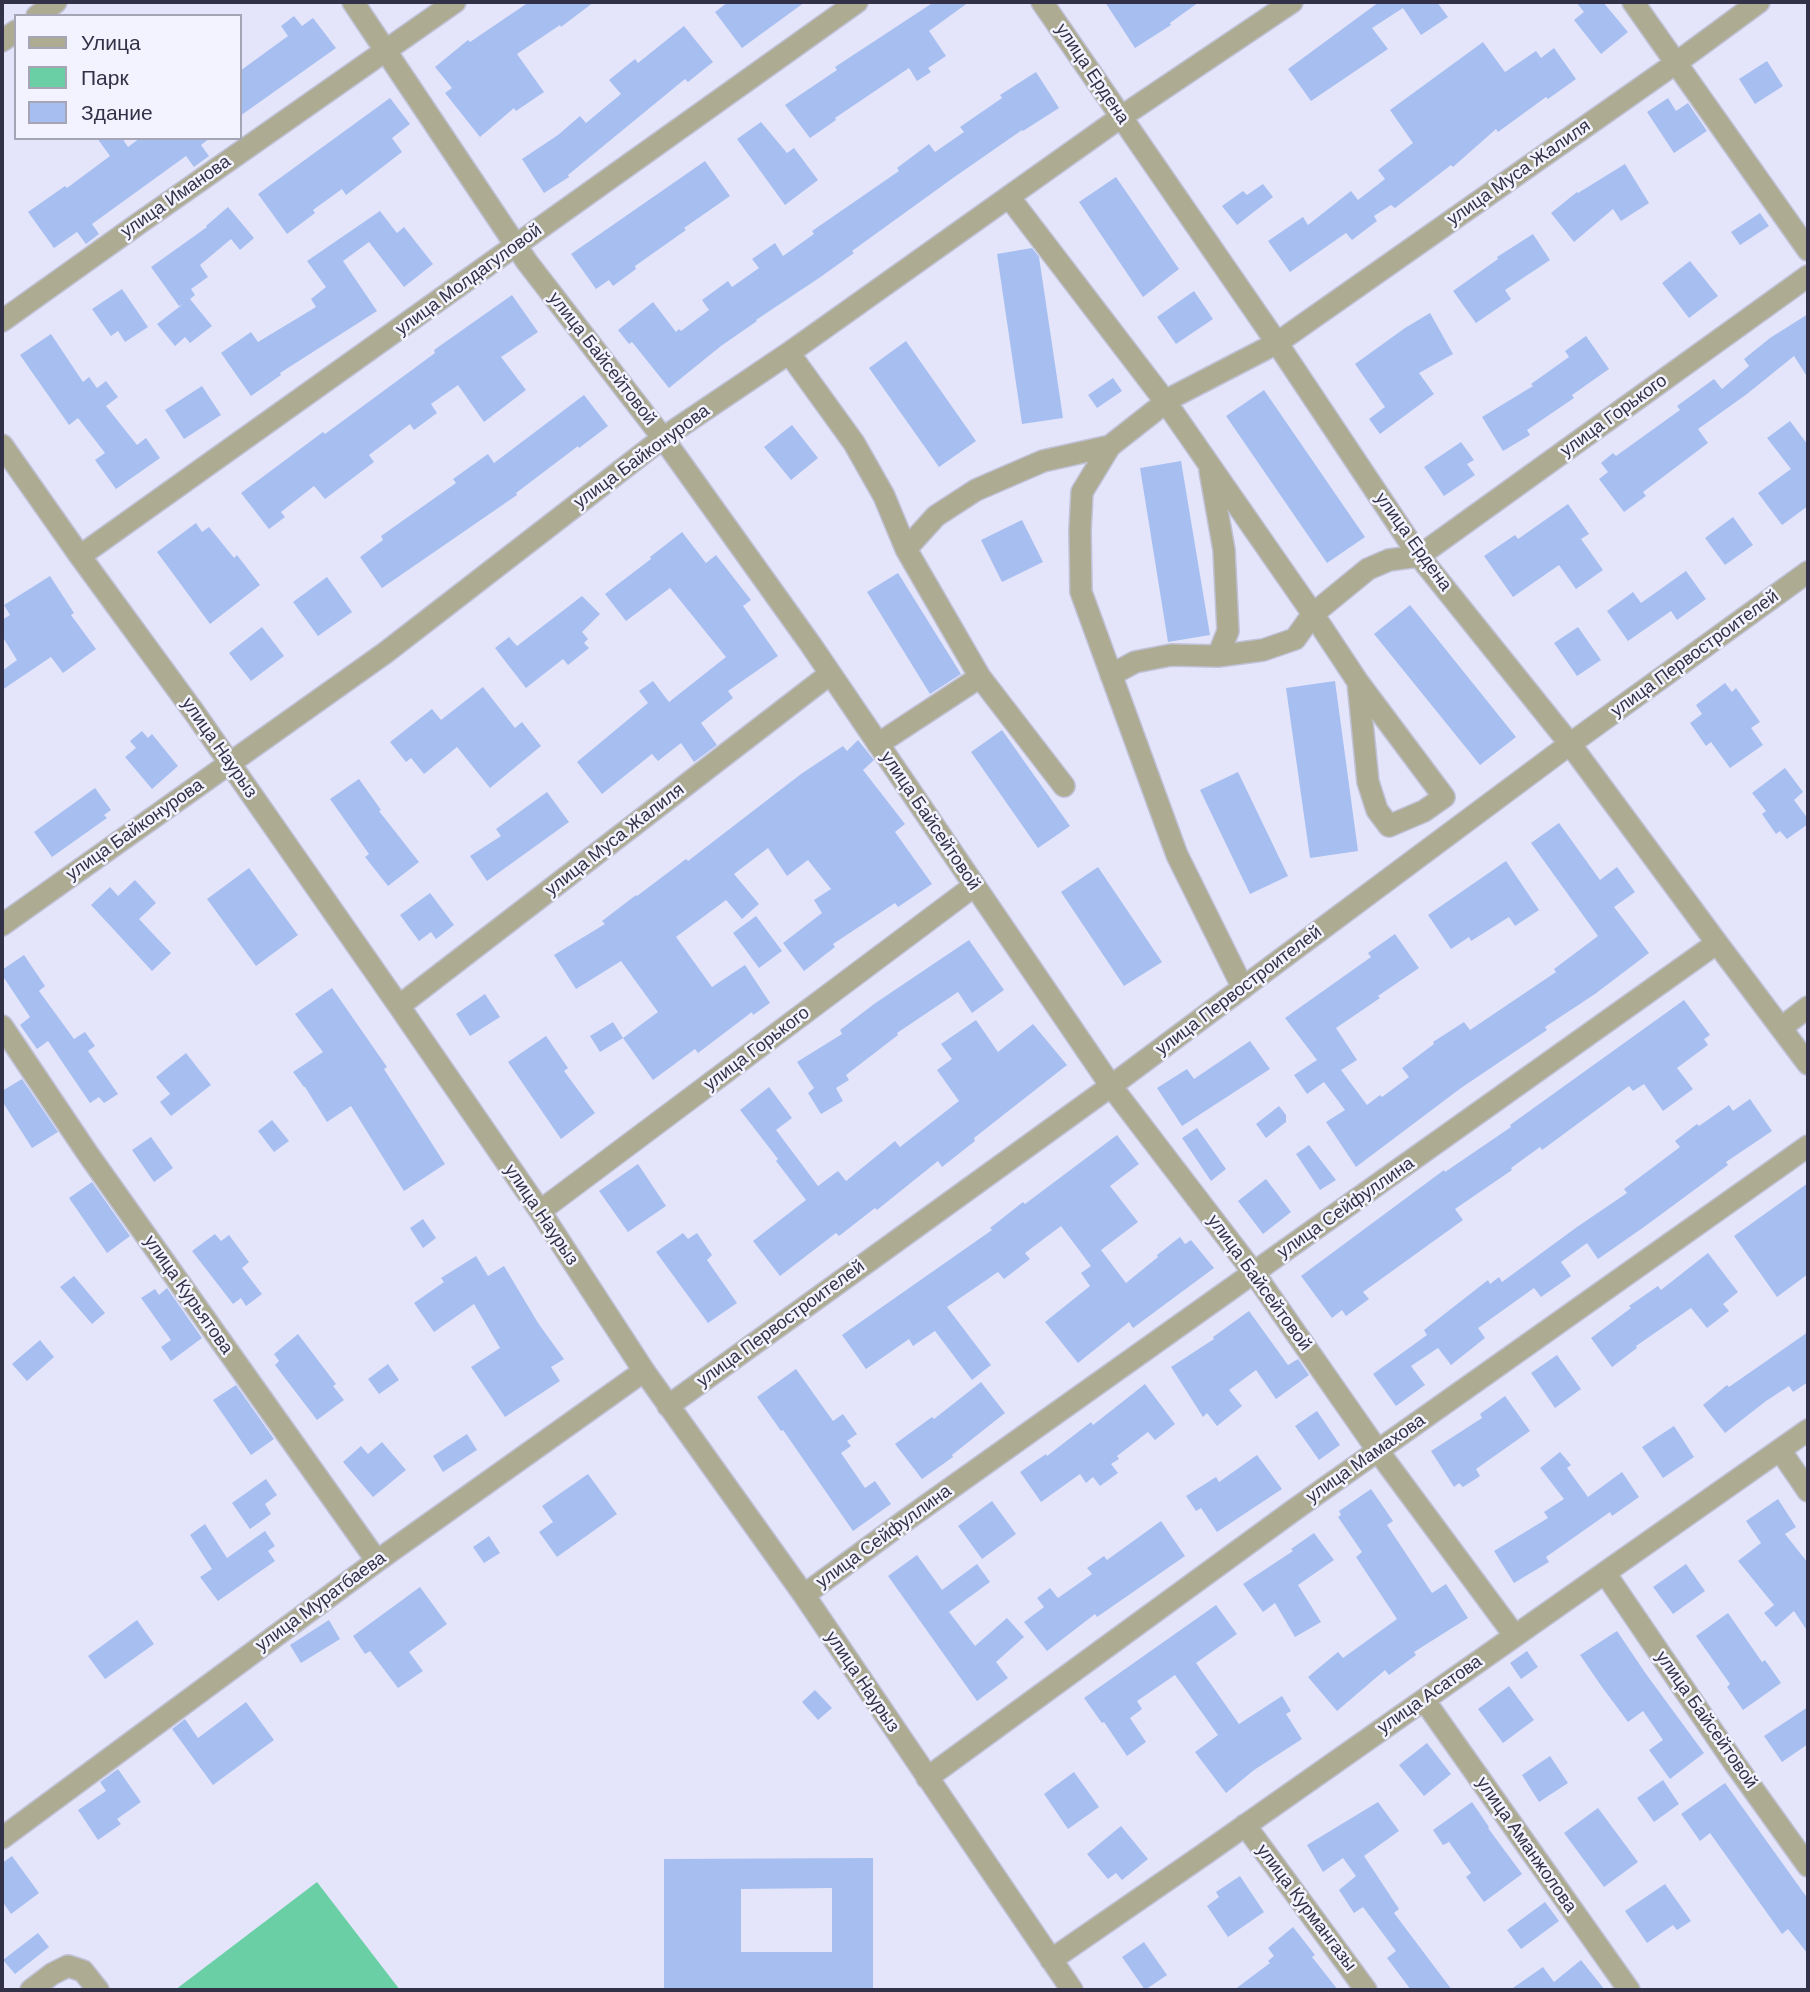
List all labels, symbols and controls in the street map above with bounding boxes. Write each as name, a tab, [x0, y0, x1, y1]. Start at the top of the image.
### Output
legend	[14, 14, 242, 140]
street label: улица Ердена	[1050, 20, 1134, 128]
text: Улица	[81, 31, 141, 54]
text: Парк	[81, 66, 129, 89]
text: Здание	[81, 101, 153, 124]
street label: улица Муса Жалиля	[1443, 115, 1595, 231]
street label: улица Иманова	[117, 151, 235, 243]
street label: улица Молдагуловой	[392, 220, 546, 340]
street label: улица Байсейтовой	[543, 288, 661, 430]
street label: улица Горького	[1556, 370, 1672, 462]
street label: улица Байконурова	[570, 400, 714, 514]
street label: улица Ердена	[1370, 489, 1456, 595]
street label: улица Первостроителей	[1607, 586, 1783, 722]
street label: улица Наурыз	[177, 694, 261, 802]
street label: улица Байсейтовой	[875, 747, 985, 895]
street label: улица Байконурова	[62, 775, 208, 885]
street label: улица Муса Жалиля	[541, 779, 689, 901]
street label: улица Первостроителей	[1152, 922, 1326, 1060]
street label: улица Горького	[700, 1002, 814, 1096]
street label: улица Сейфуллина	[1274, 1153, 1418, 1263]
street label: улица Наурыз	[499, 1160, 583, 1270]
street label: улица Байсейтовой	[1202, 1211, 1316, 1355]
street label: улица Курьятова	[139, 1231, 237, 1359]
street label: улица Первостроителей	[693, 1256, 869, 1392]
street label: улица Мамахова	[1302, 1410, 1430, 1508]
street label: улица Сейфуллина	[812, 1481, 956, 1593]
street label: улица Муратбаева	[252, 1548, 390, 1656]
street label: улица Наурыз	[820, 1627, 904, 1737]
street label: улица Байсейтовой	[1650, 1647, 1762, 1793]
street label: улица Асатова	[1374, 1651, 1486, 1739]
street label: улица Аманжолова	[1471, 1773, 1581, 1917]
street label: улица Курмангазы	[1251, 1840, 1361, 1976]

